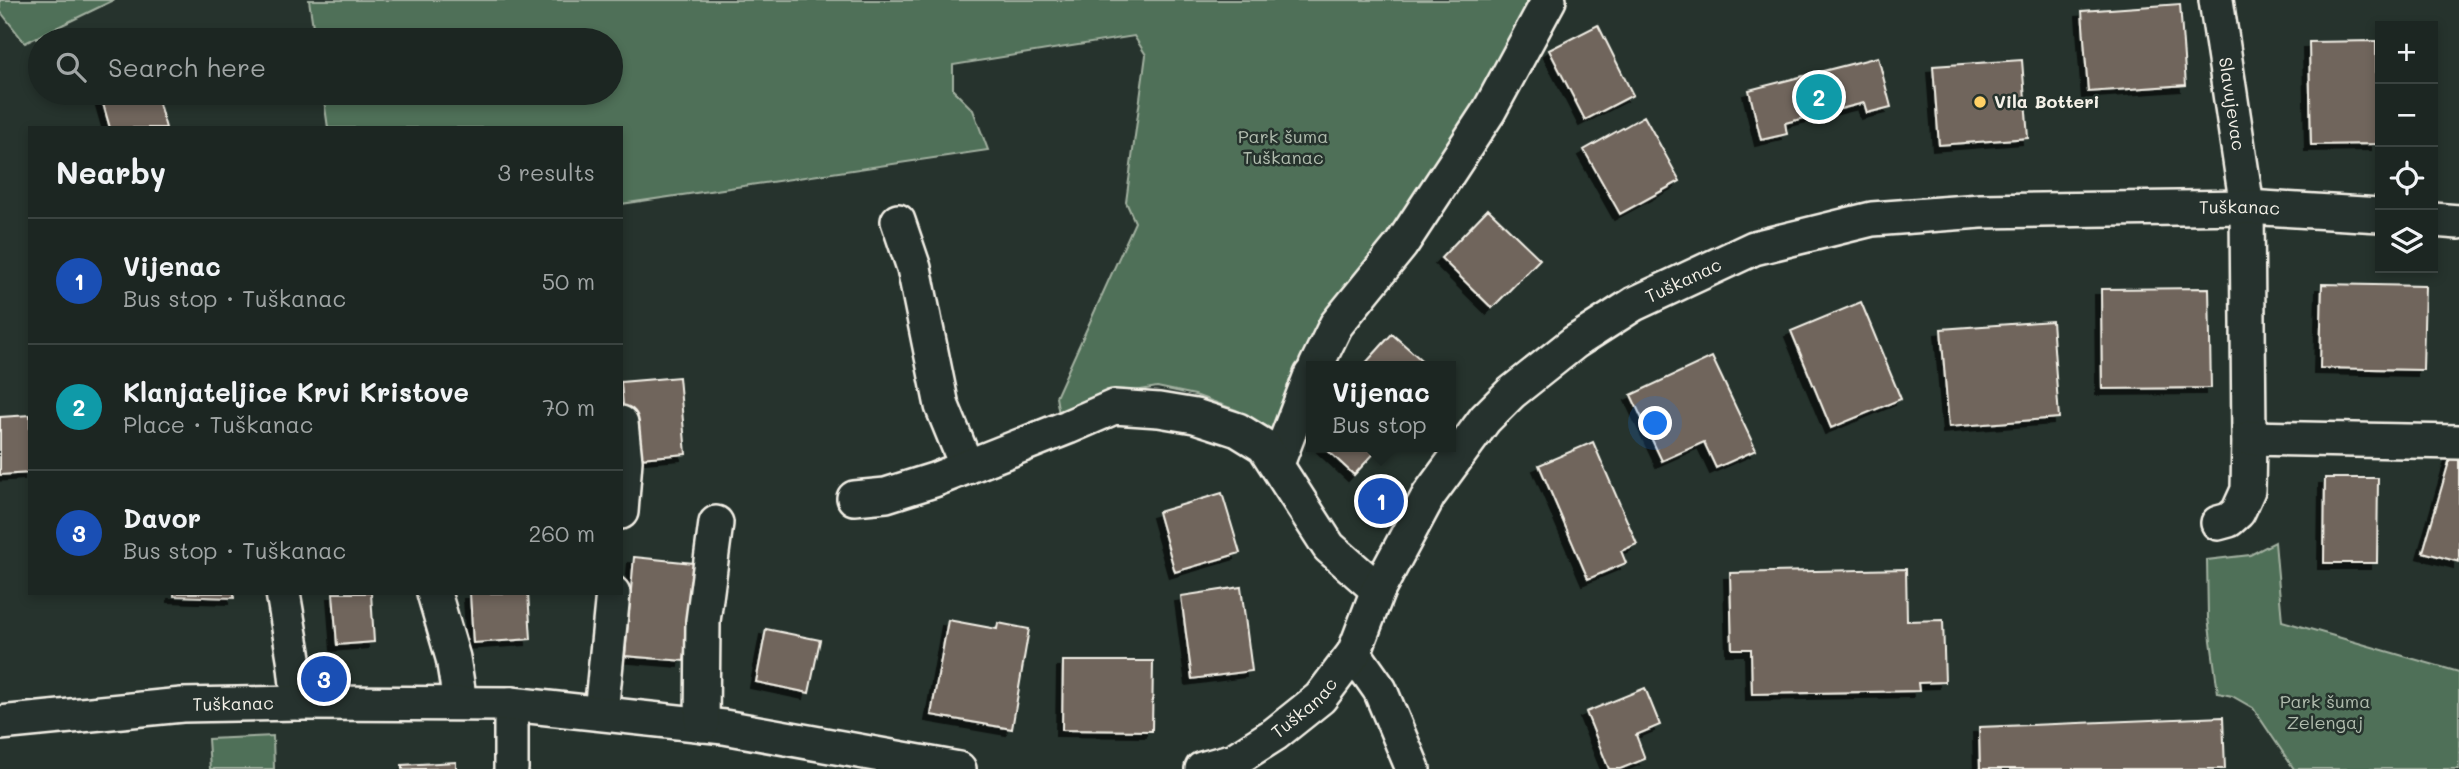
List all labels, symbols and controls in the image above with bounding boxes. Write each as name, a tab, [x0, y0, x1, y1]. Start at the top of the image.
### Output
map controls	[2375, 21, 2438, 273]
button: +	[2375, 21, 2438, 84]
search box	[28, 28, 623, 105]
icon: search	[52, 48, 90, 86]
text: Search here	[108, 50, 266, 84]
street label: Slavujevac	[2214, 56, 2251, 152]
pin: 2	[1796, 71, 1842, 123]
button: −	[2375, 84, 2438, 147]
place label: Vila Botteri	[1994, 89, 2100, 113]
marker: Vila Botteri	[1972, 94, 1988, 110]
park label: Park šuma Tuškanac	[1238, 124, 1328, 169]
button: locate	[2375, 147, 2438, 210]
text: Nearby	[56, 152, 166, 192]
text: 3 results	[498, 157, 595, 187]
street label: Tuškanac	[2199, 194, 2281, 220]
button: layers	[2375, 210, 2438, 273]
text: Vijenac	[123, 249, 221, 283]
street label: Tuškanac	[1641, 252, 1725, 308]
text: 1	[74, 266, 84, 296]
text: 50 m	[542, 266, 595, 296]
text: Bus stop · Tuškanac	[123, 283, 346, 313]
popup	[1306, 361, 1456, 452]
text: Klanjateljice Krvi Kristove	[123, 375, 469, 409]
text: Vijenac	[1332, 375, 1430, 409]
text: 2	[73, 392, 85, 422]
text: 70 m	[542, 392, 595, 422]
your location	[1638, 406, 1672, 440]
text: Place · Tuškanac	[123, 409, 313, 439]
text: Bus stop	[1332, 409, 1427, 439]
pin: 1	[1358, 475, 1404, 527]
text: Davor	[123, 501, 201, 535]
text: 3	[72, 518, 86, 548]
text: 260 m	[528, 518, 595, 548]
text: Bus stop · Tuškanac	[123, 535, 346, 565]
pin: 3	[301, 653, 347, 705]
street label: Tuškanac	[1266, 672, 1342, 743]
park label: Park šuma Zelengaj	[2280, 689, 2370, 734]
street label: Tuškanac	[192, 690, 274, 716]

